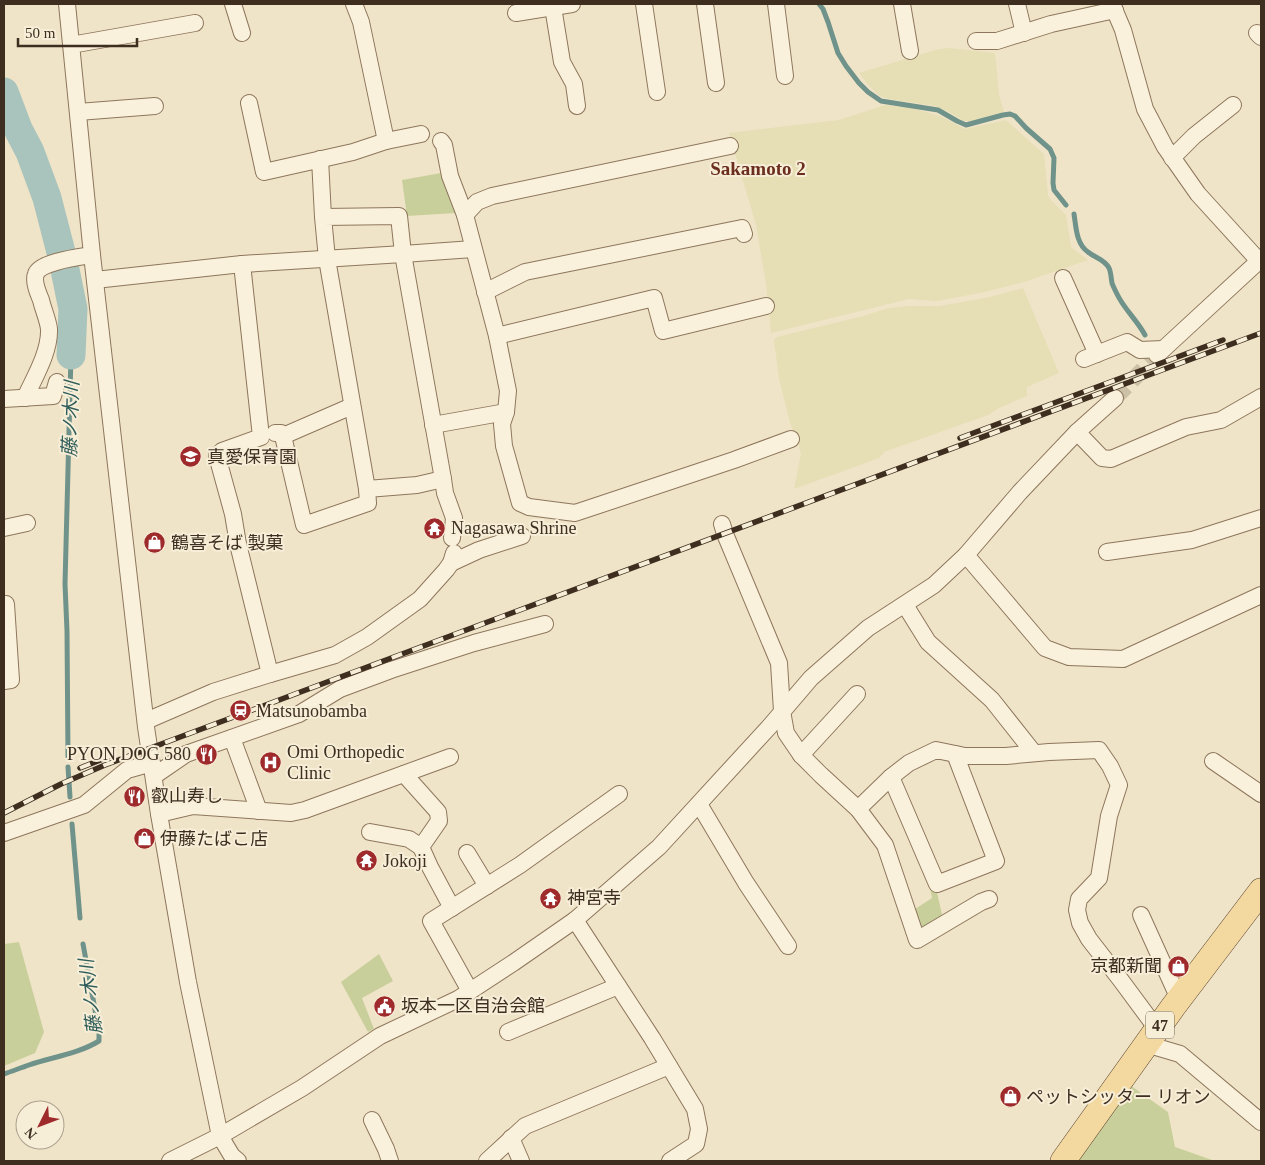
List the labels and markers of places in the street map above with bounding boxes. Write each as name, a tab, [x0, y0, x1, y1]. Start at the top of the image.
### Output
school or university icon: 真愛保育園	[179, 445, 203, 469]
place label: 真愛保育園	[207, 447, 297, 467]
temple icon: Nagasawa Shrine	[423, 516, 447, 540]
place label: Nagasawa Shrine	[451, 518, 576, 538]
shop icon: 鶴喜そば 製菓	[143, 531, 167, 555]
place label: 鶴喜そば 製菓	[171, 533, 284, 553]
station icon: Matsunobamba	[228, 699, 252, 723]
place label: Matsunobamba	[256, 701, 367, 721]
restaurant icon: PYON DOG 580	[195, 742, 219, 766]
place label: Omi Orthopedic Clinic	[287, 742, 404, 783]
place label: PYON DOG 580	[67, 744, 191, 764]
hospital icon: Omi Orthopedic Clinic	[259, 750, 283, 774]
restaurant icon: 叡山寿し	[123, 784, 147, 808]
place label: 叡山寿し	[151, 786, 223, 806]
shop icon: 伊藤たばこ店	[132, 827, 156, 851]
place label: 伊藤たばこ店	[160, 829, 268, 849]
temple icon: Jokoji	[355, 849, 379, 873]
place label: Jokoji	[383, 851, 427, 871]
temple icon: 神宮寺	[539, 886, 563, 910]
place label: 神宮寺	[567, 888, 621, 908]
shop icon: 京都新聞	[1166, 954, 1190, 978]
place label: 京都新聞	[1090, 956, 1162, 976]
public building icon: 坂本一区自治会館	[373, 994, 397, 1018]
place label: 坂本一区自治会館	[401, 996, 545, 1016]
shop icon: ペットシッター リオン	[998, 1085, 1022, 1109]
place label: ペットシッター リオン	[1026, 1087, 1211, 1107]

